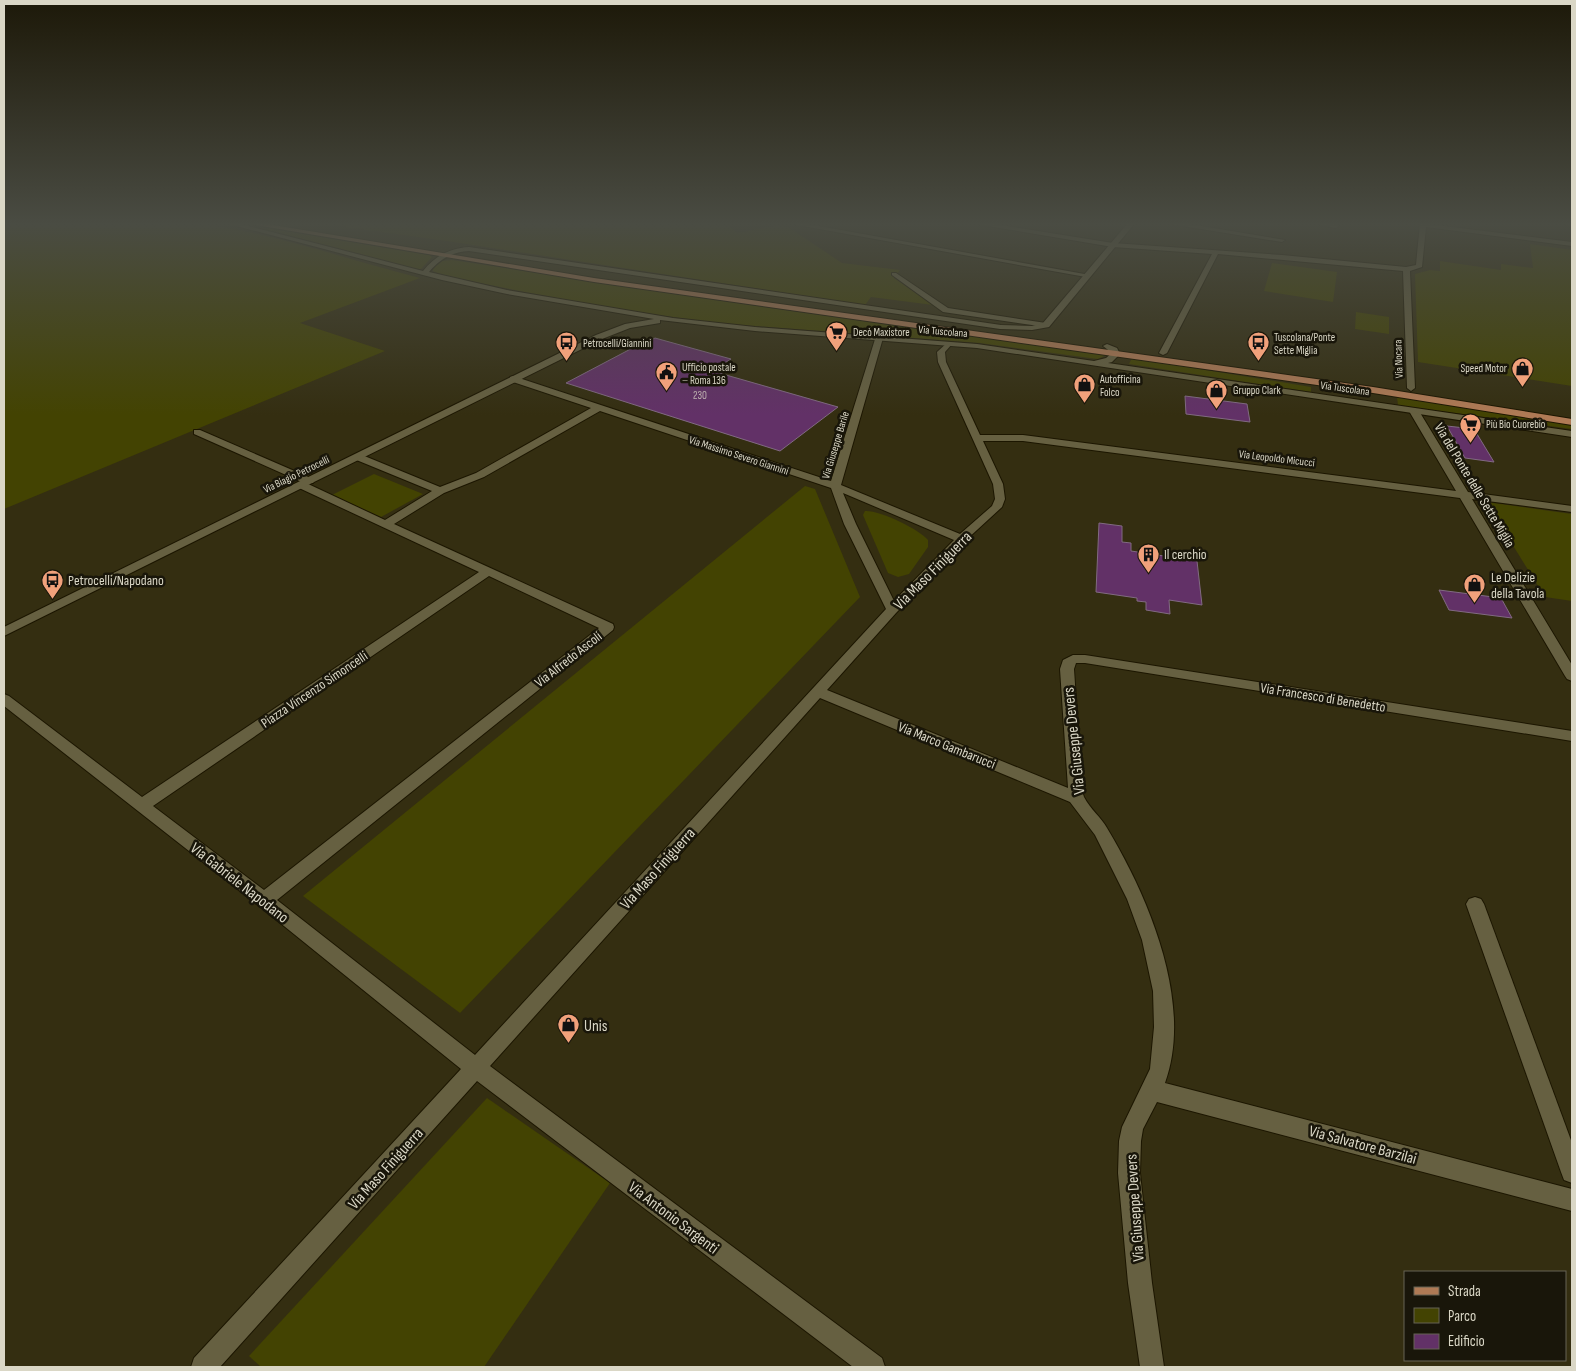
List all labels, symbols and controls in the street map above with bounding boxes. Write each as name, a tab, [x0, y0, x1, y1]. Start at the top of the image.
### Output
supermarket icon: Decò Maxistore	[825, 320, 849, 351]
street label: Via Tuscolana	[918, 323, 968, 340]
place label: Decò Maxistore	[853, 326, 910, 339]
bus stop icon: Petrocelli/Giannini	[555, 331, 579, 362]
bus stop icon: Tuscolana/Ponte Sette Miglia	[1246, 331, 1270, 362]
place label: Tuscolana/Ponte Sette Miglia	[1274, 331, 1335, 357]
place label: Petrocelli/Giannini	[583, 337, 651, 350]
street label: Via Nocara	[1391, 339, 1406, 379]
shop icon: Speed Motor	[1511, 356, 1535, 387]
public building icon: Ufficio postale – Roma 136	[654, 361, 678, 392]
place label: Ufficio postale – Roma 136	[682, 361, 736, 387]
place label: Speed Motor	[1460, 362, 1507, 375]
shop icon: Autofficina Folco	[1072, 373, 1096, 404]
place label: Autofficina Folco	[1099, 373, 1141, 399]
shop icon: Gruppo Clark	[1205, 378, 1229, 409]
street label: Via Tuscolana	[1320, 379, 1370, 398]
place label: Gruppo Clark	[1233, 384, 1281, 397]
house number: 230	[693, 389, 707, 402]
street label: Via Giuseppe Barile	[819, 410, 852, 480]
supermarket icon: Più Bio Cuorebio	[1458, 412, 1482, 443]
place label: Più Bio Cuorebio	[1486, 418, 1546, 431]
street label: Via del Ponte delle Sette Miglia	[1431, 420, 1519, 551]
street label: Via Massimo Severo Giannini	[687, 433, 790, 478]
street label: Via Leopoldo Micucci	[1238, 447, 1316, 470]
street label: Via Biagio Petrocelli	[261, 453, 331, 496]
street label: Via Maso Finiguerra	[890, 528, 976, 614]
building icon: Il cerchio	[1136, 542, 1160, 573]
place label: Il cerchio	[1164, 546, 1207, 563]
bus stop icon: Petrocelli/Napodano	[40, 568, 64, 599]
place label: Le Delizie della Tavola	[1491, 569, 1544, 602]
place label: Petrocelli/Napodano	[68, 572, 164, 589]
shop icon: Le Delizie della Tavola	[1463, 573, 1487, 604]
street label: Via Alfredo Ascoli	[531, 628, 605, 691]
street label: Piazza Vincenzo Simoncelli	[258, 647, 371, 731]
street label: Via Francesco di Benedetto	[1259, 679, 1387, 716]
street label: Via Giuseppe Devers	[1059, 686, 1090, 795]
street label: Via Marco Gambarucci	[896, 718, 998, 773]
street label: Via Maso Finiguerra	[617, 824, 700, 914]
street label: Via Gabriele Napodano	[186, 839, 292, 927]
shop icon: Unis	[556, 1013, 580, 1044]
place label: Unis	[584, 1017, 608, 1036]
street label: Via Salvatore Barzilai	[1307, 1122, 1418, 1169]
street label: Via Maso Finiguerra	[345, 1124, 428, 1214]
street label: Via Giuseppe Devers	[1122, 1153, 1149, 1262]
street label: Via Antonio Sargenti	[624, 1178, 722, 1258]
legend	[1404, 1271, 1566, 1361]
text: Strada	[1448, 1282, 1481, 1301]
text: Parco	[1448, 1307, 1476, 1326]
text: Edificio	[1448, 1332, 1485, 1351]

